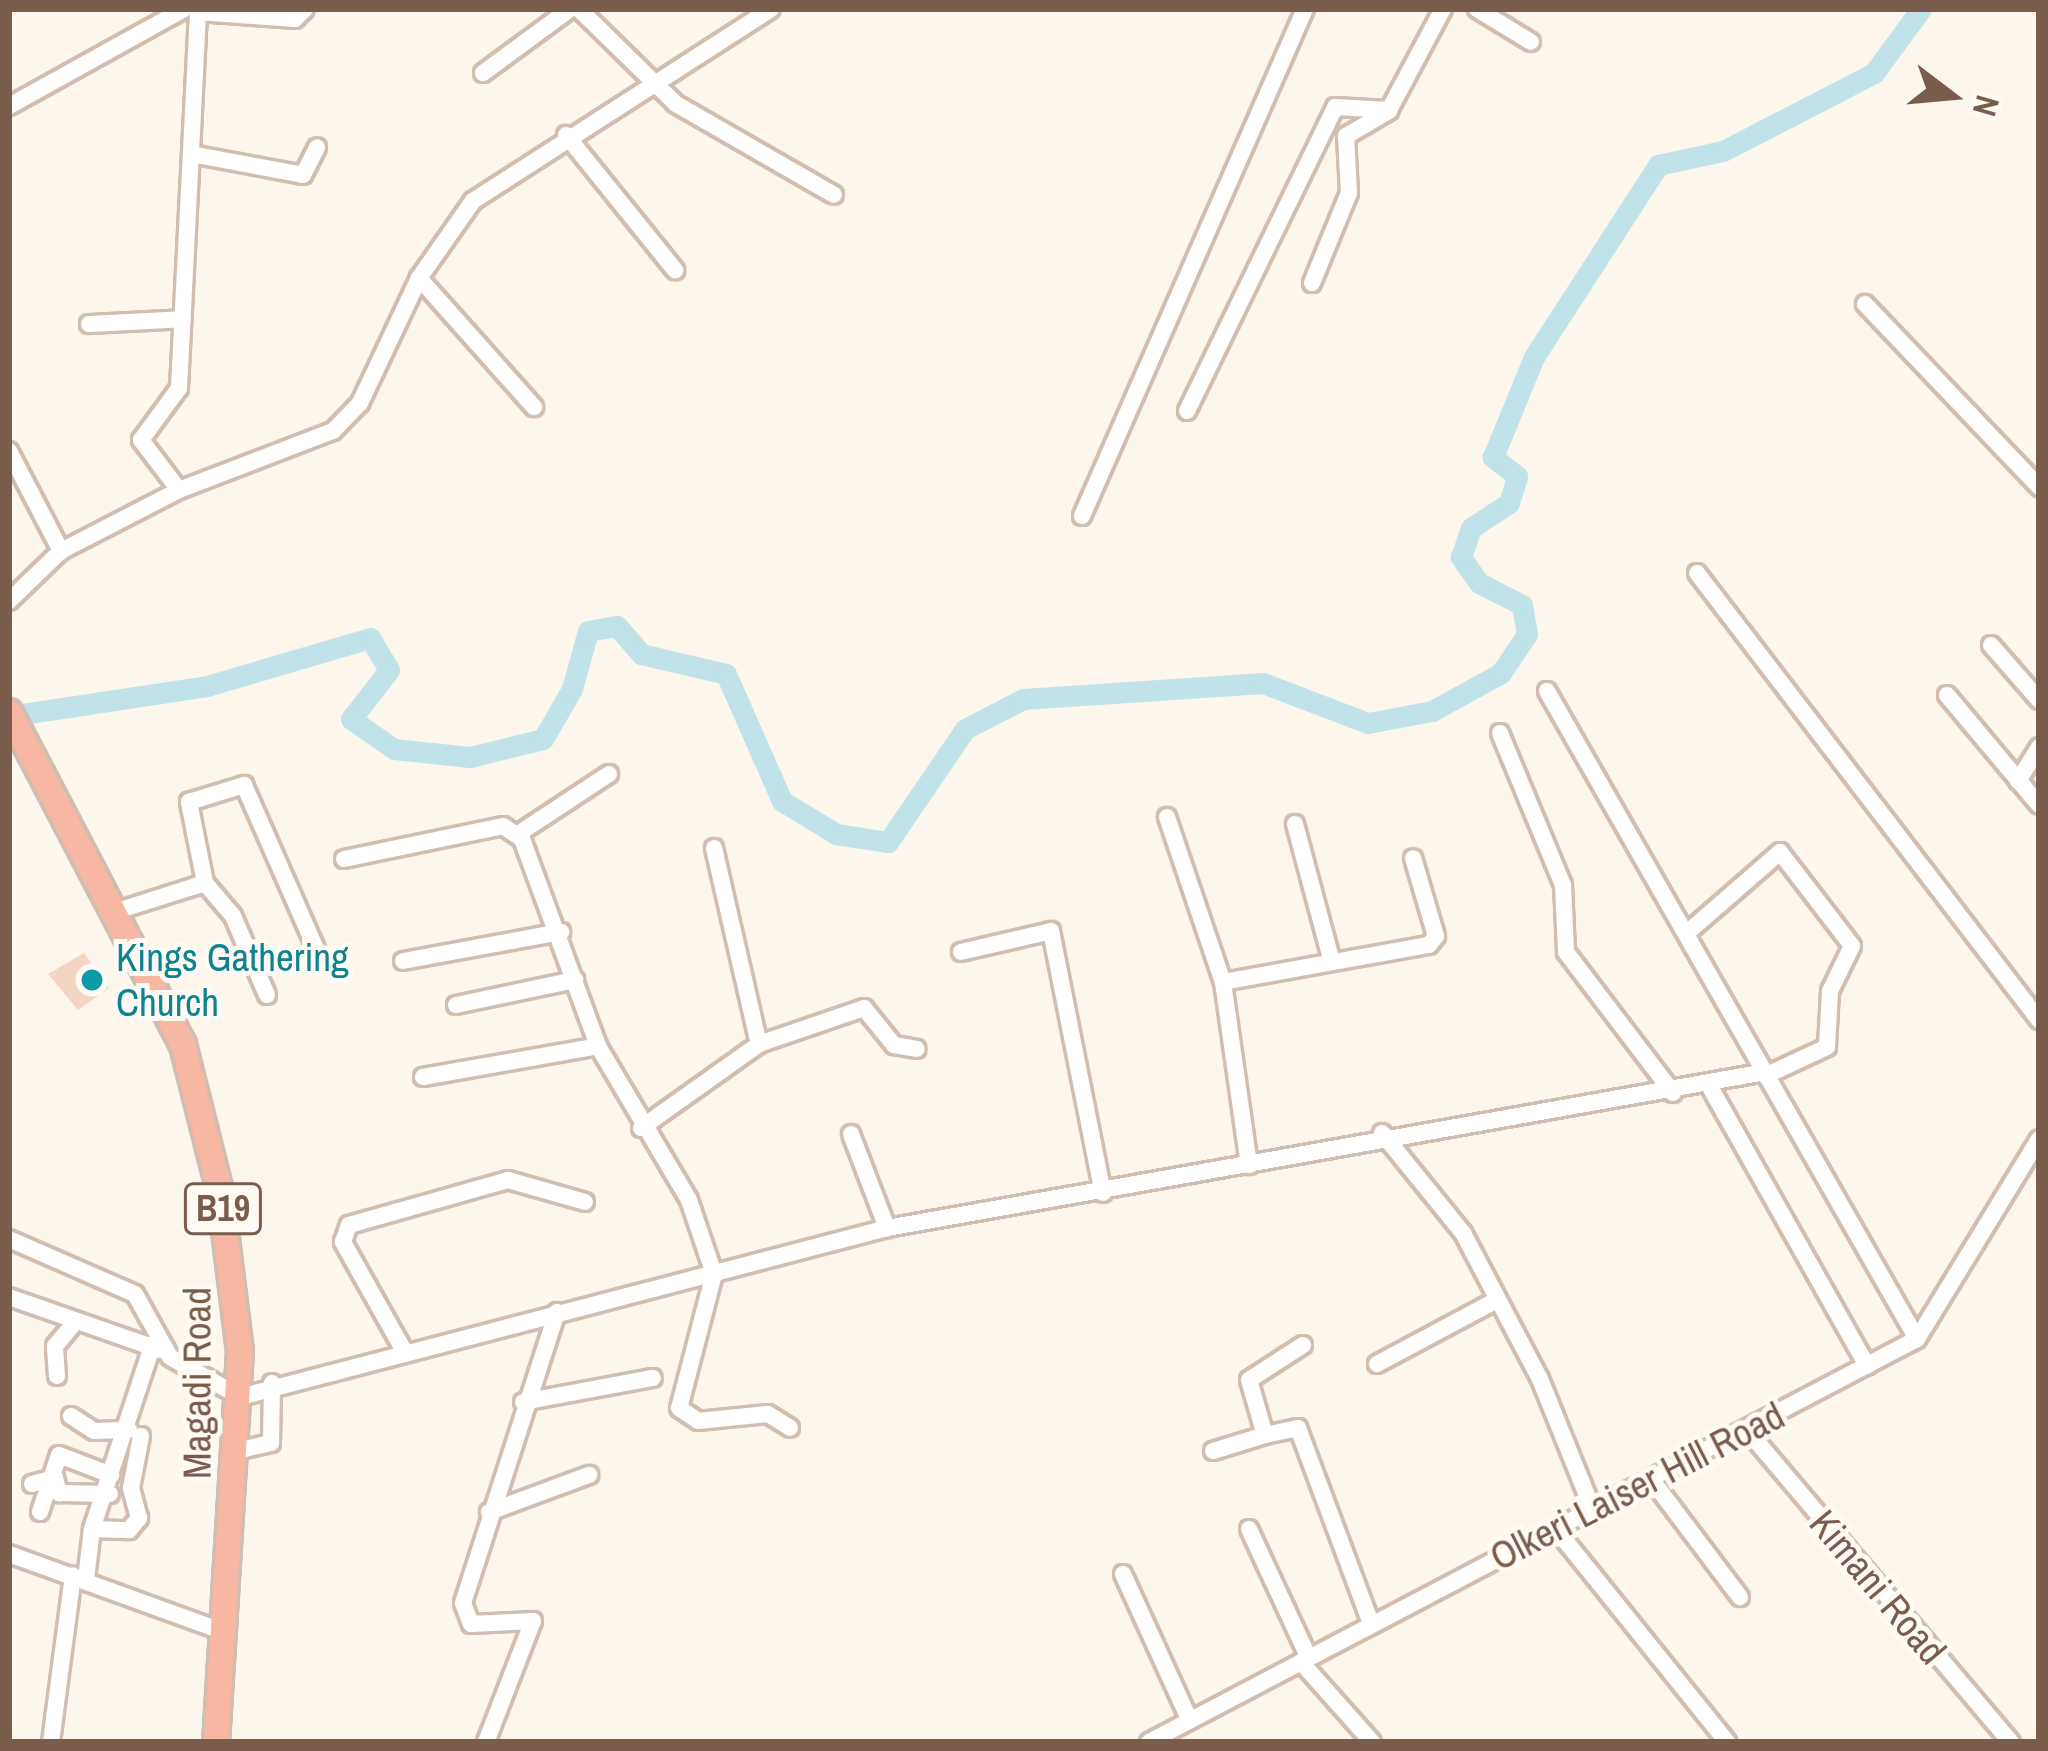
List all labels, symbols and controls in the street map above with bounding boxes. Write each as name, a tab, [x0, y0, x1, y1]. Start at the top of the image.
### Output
north arrow	[1892, 36, 2012, 156]
text: N	[1963, 90, 2010, 121]
place label: Kings Gathering Church	[116, 935, 349, 1026]
marker: Kings Gathering Church	[79, 967, 105, 993]
road number: B19	[181, 1179, 265, 1239]
street label: Magadi Road	[174, 1287, 220, 1479]
street label: Olkeri Laiser Hill Road	[1482, 1392, 1792, 1580]
street label: Kimani Road	[1800, 1500, 1956, 1674]

